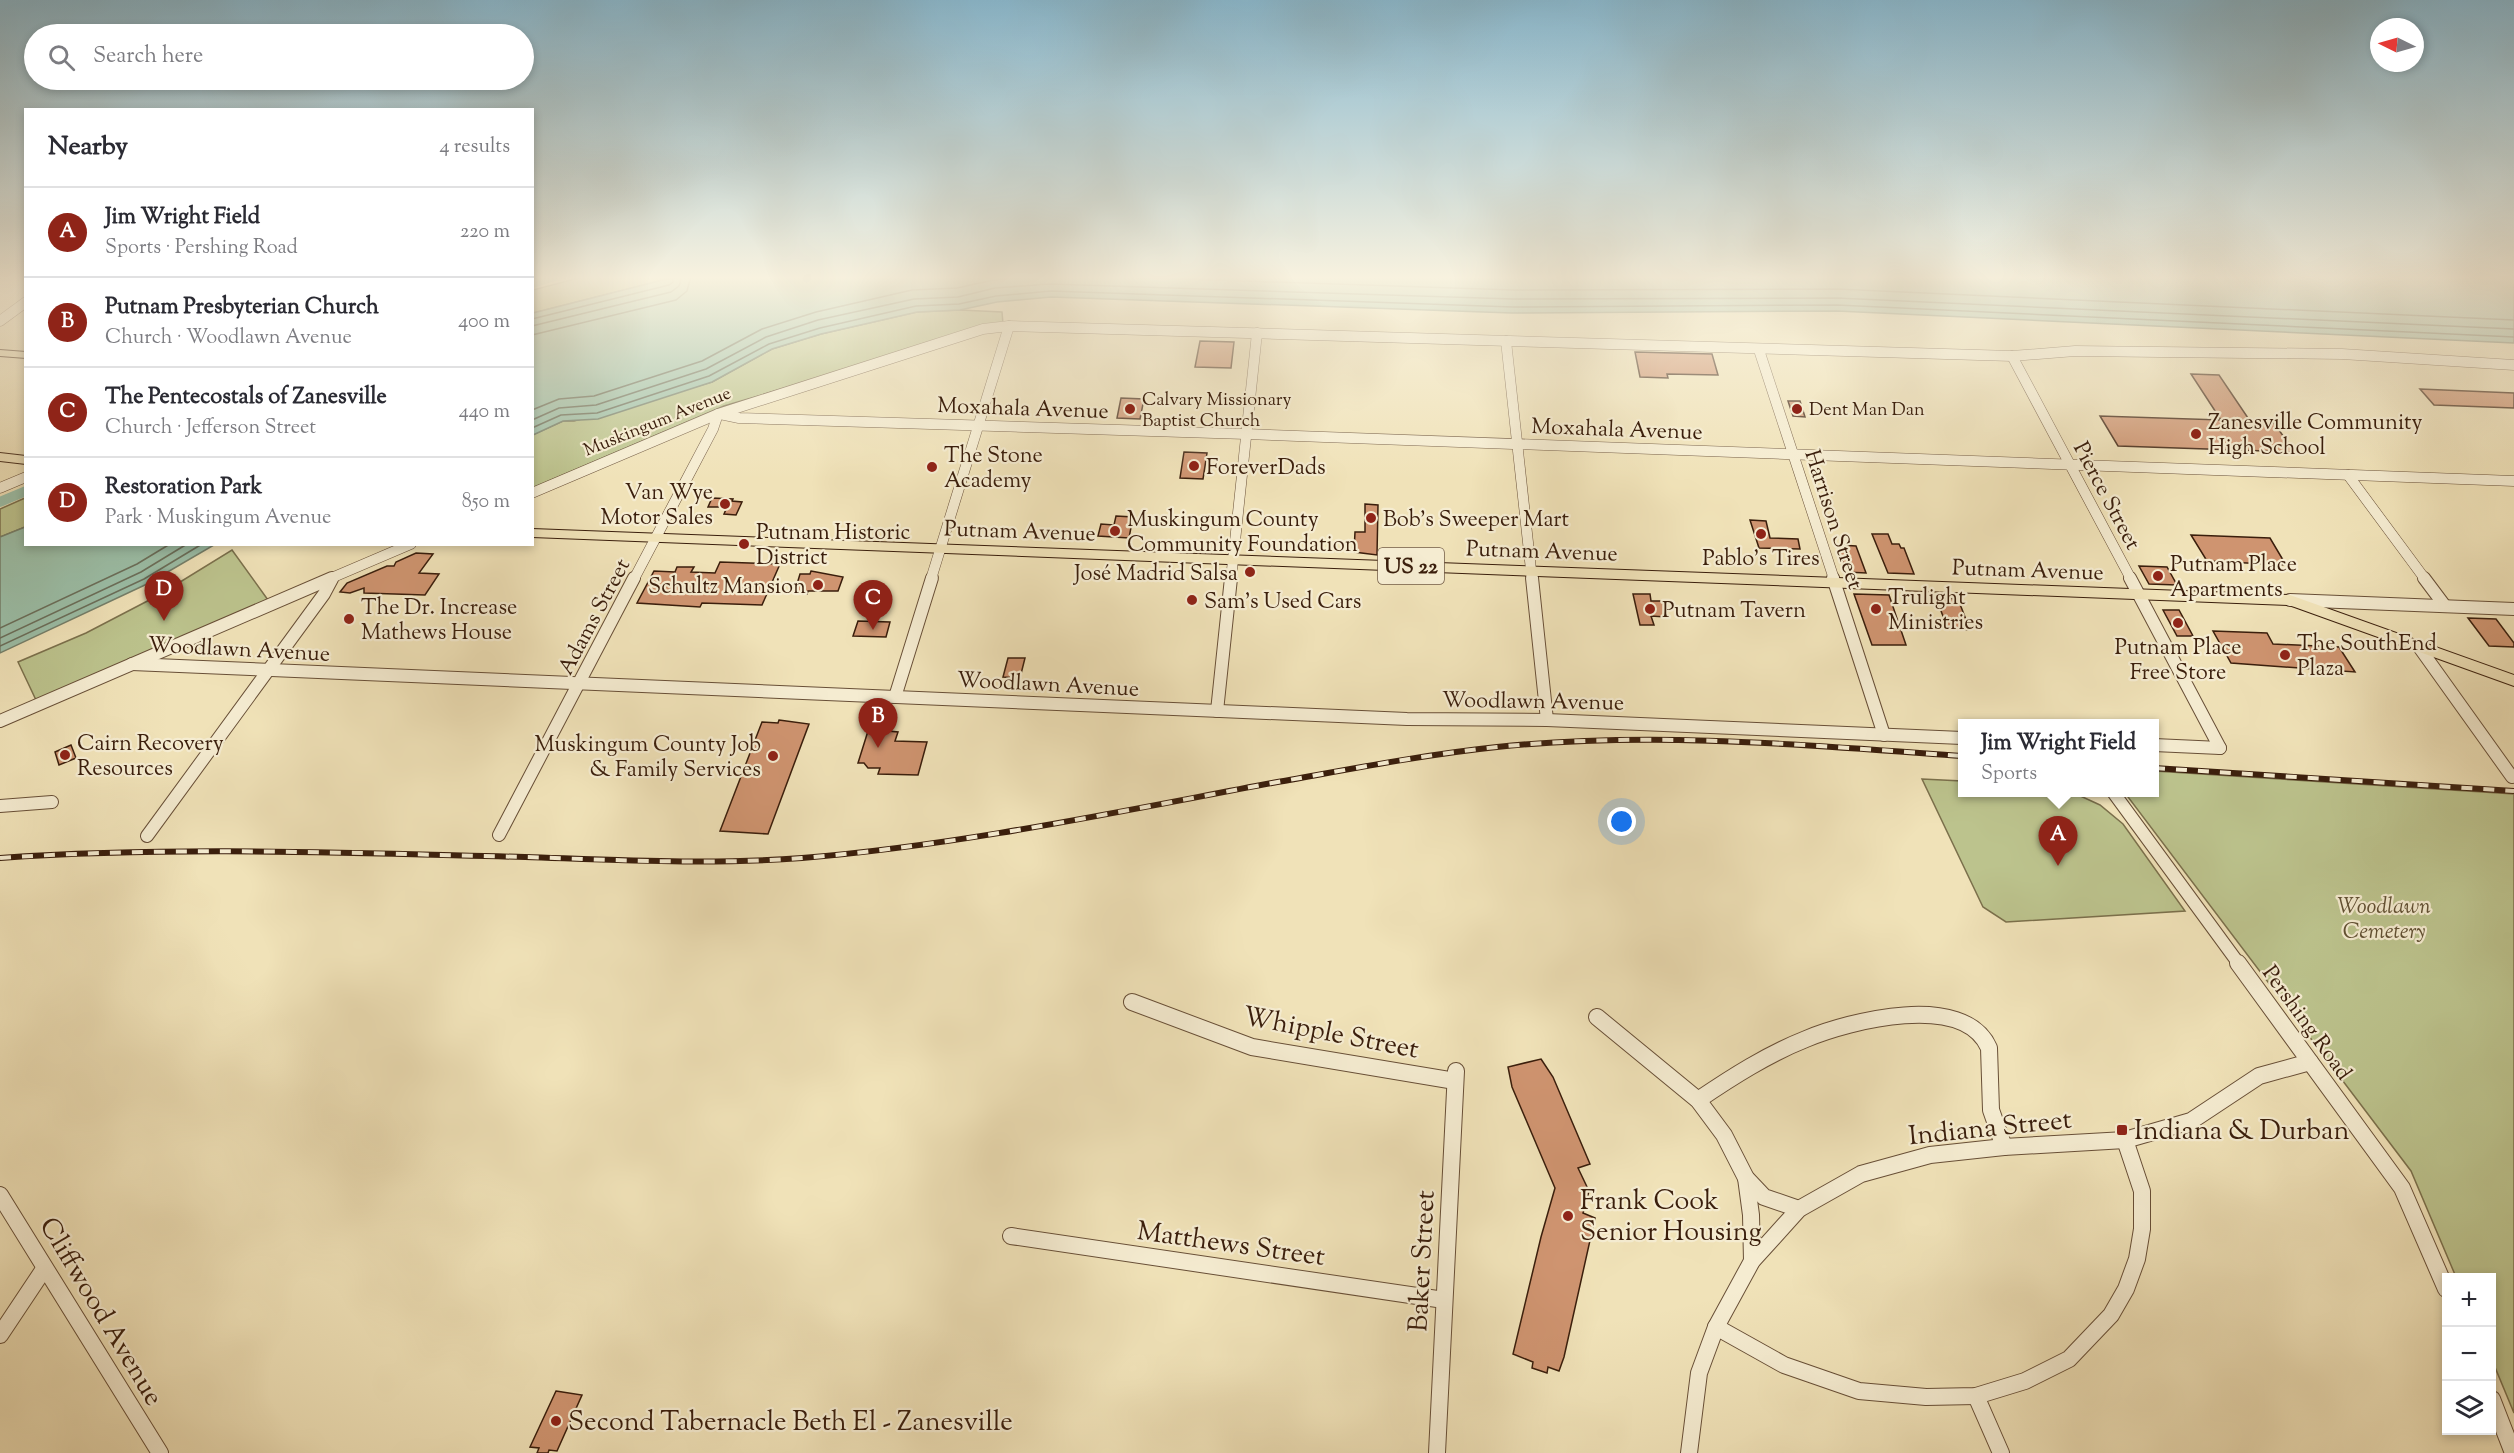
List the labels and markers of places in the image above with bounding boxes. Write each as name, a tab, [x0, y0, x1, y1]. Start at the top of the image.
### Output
place label: Calvary Missionary Baptist Church	[1142, 388, 1292, 435]
place label: Dent Man Dan	[1809, 398, 1925, 424]
marker: Calvary Missionary Baptist Church	[1123, 402, 1137, 416]
marker: Dent Man Dan	[1790, 402, 1804, 416]
place label: Zanesville Community High School	[2208, 408, 2423, 465]
marker: Zanesville Community High School	[2189, 427, 2203, 441]
place label: The Stone Academy	[944, 441, 1043, 498]
place label: ForeverDads	[1206, 453, 1326, 485]
marker: ForeverDads	[1187, 459, 1201, 473]
marker: The Stone Academy	[925, 460, 939, 474]
place label: Van Wye Motor Sales	[601, 478, 713, 535]
marker: Van Wye Motor Sales	[718, 497, 732, 511]
place label: Muskingum County Community Foundation	[1127, 505, 1358, 562]
place label: Bob's Sweeper Mart	[1383, 505, 1569, 537]
marker: Bob's Sweeper Mart	[1364, 511, 1378, 525]
place label: Putnam Historic District	[756, 518, 911, 575]
marker: Muskingum County Community Foundation	[1108, 524, 1122, 538]
marker: Pablo's Tires	[1754, 527, 1768, 541]
marker: Putnam Historic District	[737, 537, 751, 551]
place label: Pablo's Tires	[1702, 544, 1820, 576]
place label: Putnam Place Apartments	[2170, 550, 2297, 607]
place label: José Madrid Salsa	[1073, 559, 1238, 591]
marker: José Madrid Salsa	[1243, 565, 1257, 579]
marker: Putnam Place Apartments	[2151, 569, 2165, 583]
pin: D	[144, 572, 184, 621]
place label: Schultz Mansion	[648, 572, 806, 604]
marker: Schultz Mansion	[811, 578, 825, 592]
pin: C	[854, 580, 892, 630]
place label: Trulight Ministries	[1888, 583, 1983, 640]
place label: Sam's Used Cars	[1204, 587, 1361, 619]
place label: The Dr. Increase Mathews House	[361, 593, 517, 650]
marker: Sam's Used Cars	[1185, 593, 1199, 607]
place label: Putnam Tavern	[1662, 596, 1806, 628]
marker: Putnam Tavern	[1643, 602, 1657, 616]
marker: Trulight Ministries	[1869, 602, 1883, 616]
marker: The Dr. Increase Mathews House	[342, 612, 356, 626]
marker: Putnam Place Free Store	[2171, 616, 2185, 630]
place label: The SouthEnd Plaza	[2297, 629, 2437, 686]
place label: Putnam Place Free Store	[2115, 633, 2241, 690]
marker: The SouthEnd Plaza	[2278, 648, 2292, 662]
pin: B	[858, 698, 898, 748]
place label: Cairn Recovery Resources	[77, 729, 224, 786]
place label: Muskingum County Job & Family Services	[534, 730, 761, 787]
marker: Cairn Recovery Resources	[58, 748, 72, 762]
marker: Muskingum County Job & Family Services	[766, 749, 780, 763]
pin: A	[2038, 816, 2078, 866]
place label: Indiana & Durban	[2134, 1113, 2349, 1152]
marker: Indiana & Durban	[2115, 1123, 2129, 1137]
place label: Frank Cook Senior Housing	[1580, 1183, 1762, 1253]
marker: Frank Cook Senior Housing	[1561, 1209, 1575, 1223]
place label: Second Tabernacle Beth El - Zanesville	[568, 1404, 1013, 1443]
marker: Second Tabernacle Beth El - Zanesville	[549, 1414, 563, 1428]

